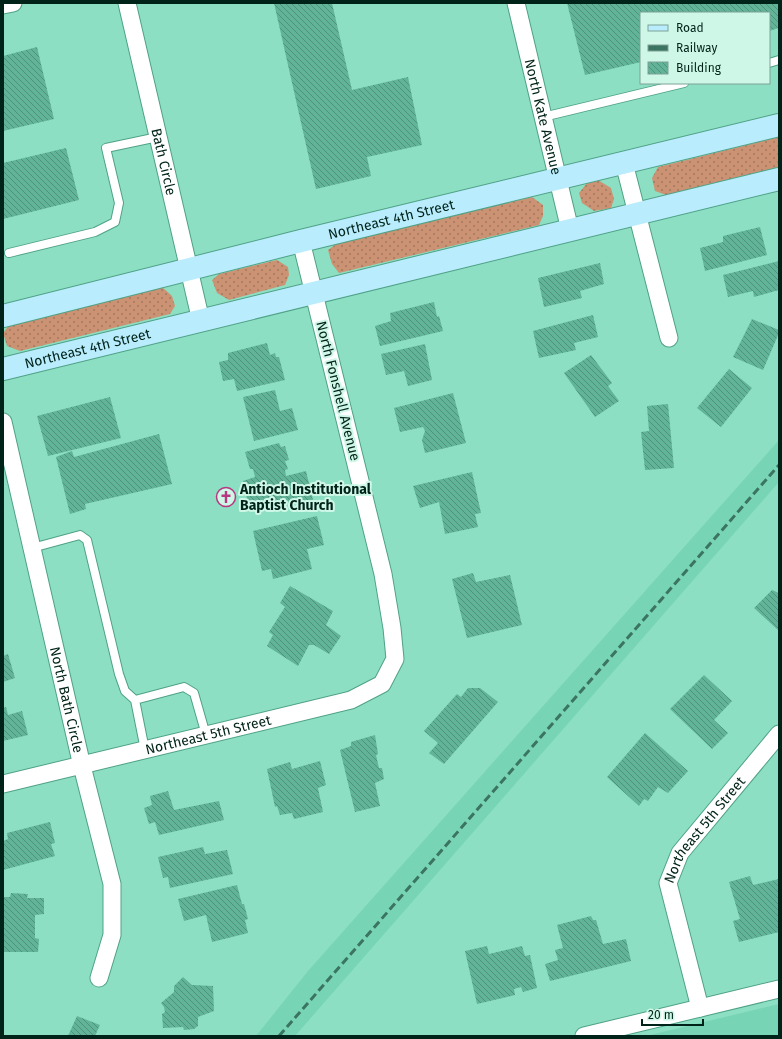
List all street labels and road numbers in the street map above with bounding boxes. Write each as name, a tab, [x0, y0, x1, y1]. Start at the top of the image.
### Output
street label: North Kate Avenue	[521, 57, 565, 177]
street label: Bath Circle	[148, 127, 180, 197]
street label: Northeast 4th Street	[326, 195, 457, 243]
street label: North Fonshell Avenue	[312, 319, 364, 463]
street label: Northeast 4th Street	[23, 324, 153, 372]
street label: North Bath Circle	[46, 645, 87, 755]
street label: Northeast 5th Street	[144, 711, 274, 758]
street label: Northeast 5th Street	[660, 772, 749, 886]

